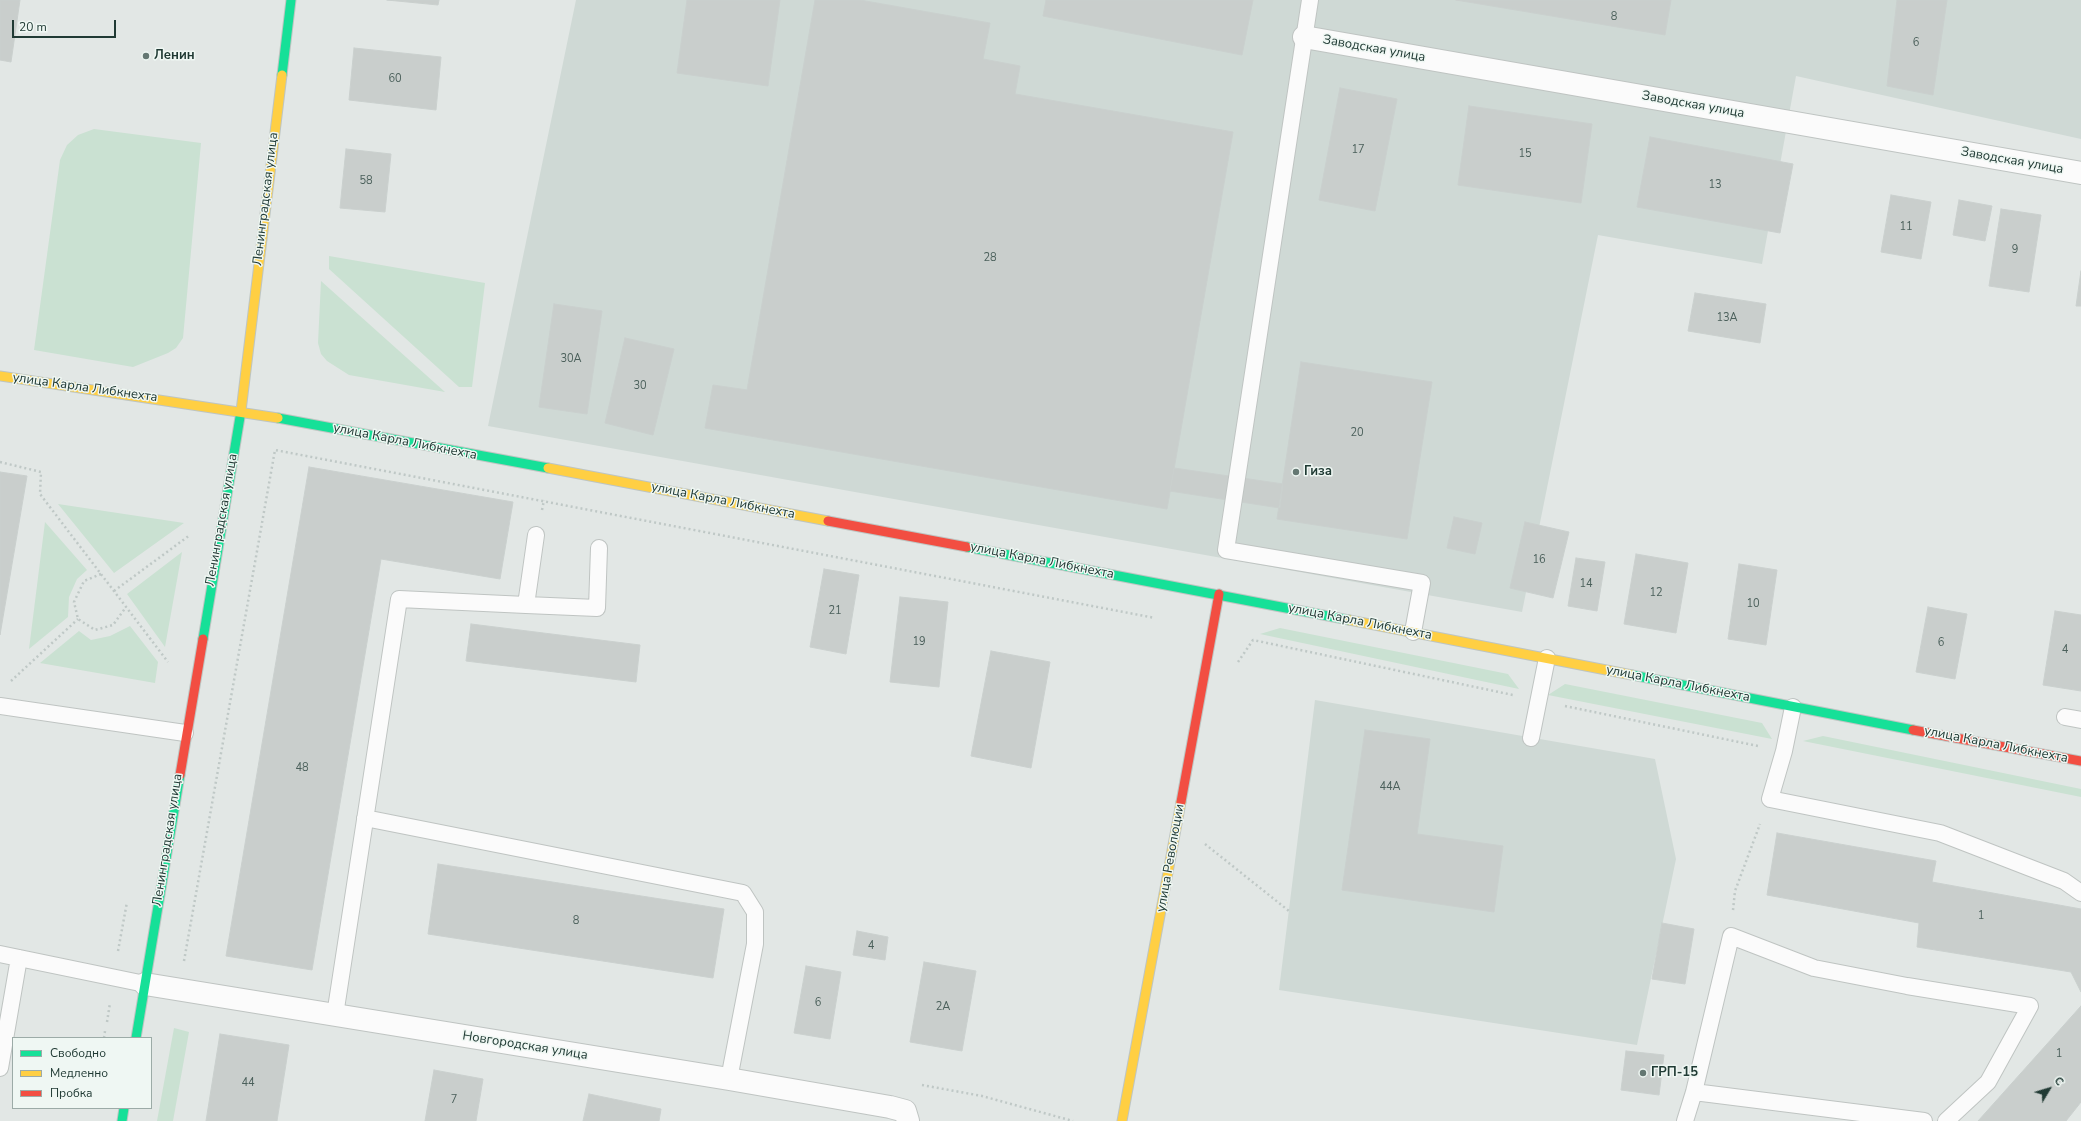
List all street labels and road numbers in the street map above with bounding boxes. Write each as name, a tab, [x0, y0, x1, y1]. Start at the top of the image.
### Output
street label: Заводская улица	[1321, 32, 1427, 66]
street label: Заводская улица	[1640, 88, 1746, 122]
street label: Ленинградская улица	[250, 131, 282, 267]
street label: Заводская улица	[1959, 144, 2065, 178]
street label: улица Карла Либкнехта	[12, 370, 158, 406]
street label: улица Карла Либкнехта	[332, 420, 478, 464]
street label: Ленинградская улица	[203, 453, 241, 587]
street label: улица Карла Либкнехта	[650, 479, 796, 523]
street label: улица Карла Либкнехта	[969, 539, 1115, 583]
street label: улица Карла Либкнехта	[1287, 600, 1433, 644]
street label: улица Карла Либкнехта	[1605, 662, 1751, 706]
street label: улица Карла Либкнехта	[1923, 723, 2069, 767]
street label: Ленинградская улица	[150, 773, 186, 907]
street label: улица Революции	[1154, 803, 1188, 913]
street label: Новгородская улица	[461, 1028, 589, 1064]

